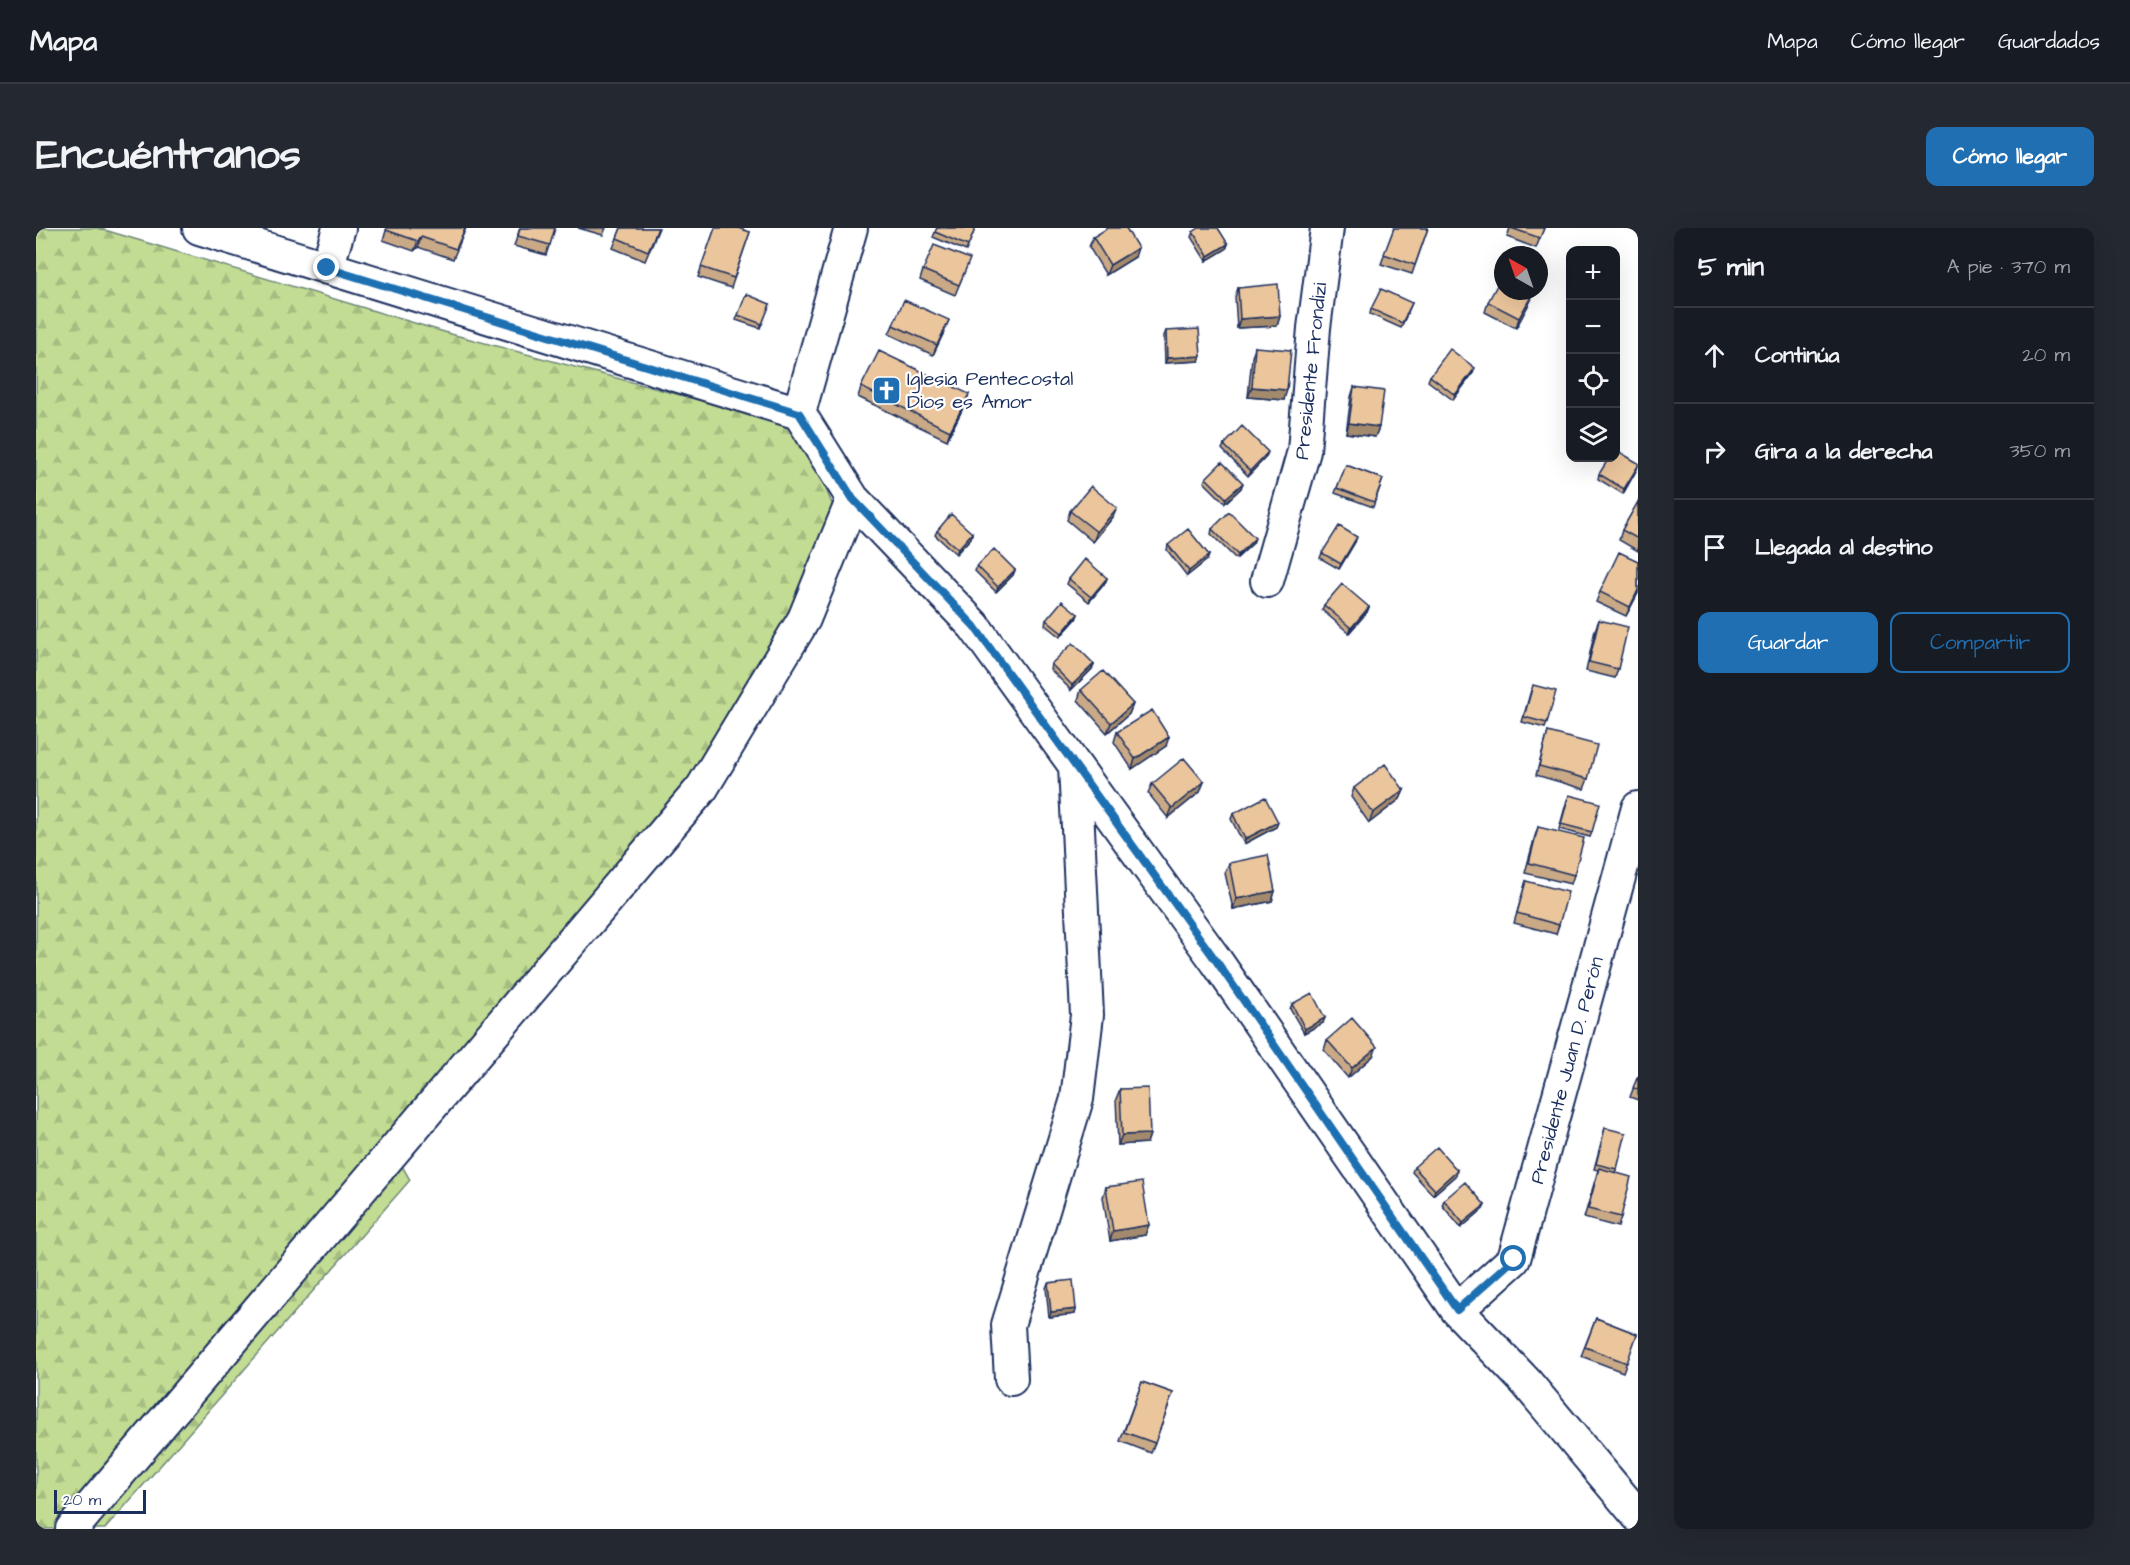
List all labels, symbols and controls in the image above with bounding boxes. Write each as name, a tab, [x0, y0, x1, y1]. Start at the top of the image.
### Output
text: Mapa	[30, 22, 97, 61]
text: Mapa	[1767, 27, 1818, 56]
text: Cómo llegar	[1851, 27, 1965, 56]
text: Guardados	[1998, 27, 2100, 56]
text: Encuéntranos	[36, 127, 301, 185]
button: Cómo llegar	[1926, 127, 2094, 186]
north arrow	[1494, 246, 1548, 300]
map controls	[1566, 246, 1620, 462]
button: +	[1566, 246, 1620, 300]
text: 5 min	[1698, 249, 1764, 285]
text: A pie · 370 m	[1947, 253, 2070, 281]
route end	[313, 254, 339, 280]
street label: Presidente Frondizi	[1288, 281, 1334, 461]
button: −	[1566, 300, 1620, 354]
icon: ahead	[1698, 339, 1731, 372]
text: Continúa	[1755, 340, 1840, 371]
text: 20 m	[2022, 341, 2070, 369]
button: locate	[1566, 354, 1620, 408]
place label: Iglesia Pentecostal Dios es Amor	[907, 365, 1073, 416]
church icon: Iglesia Pentecostal Dios es Amor	[870, 374, 902, 406]
button: layers	[1566, 408, 1620, 462]
icon: right	[1698, 435, 1731, 468]
text: Gira a la derecha	[1755, 436, 1932, 467]
text: 350 m	[2009, 437, 2070, 465]
icon: arrive	[1698, 531, 1731, 564]
text: Llegada al destino	[1755, 532, 1933, 563]
button: Guardar	[1698, 612, 1878, 673]
button: Compartir	[1890, 612, 2070, 673]
street label: Presidente Juan D. Perón	[1523, 954, 1611, 1187]
route start	[1500, 1245, 1526, 1271]
scale bar	[54, 1487, 146, 1514]
text: 20 m	[63, 1489, 101, 1511]

